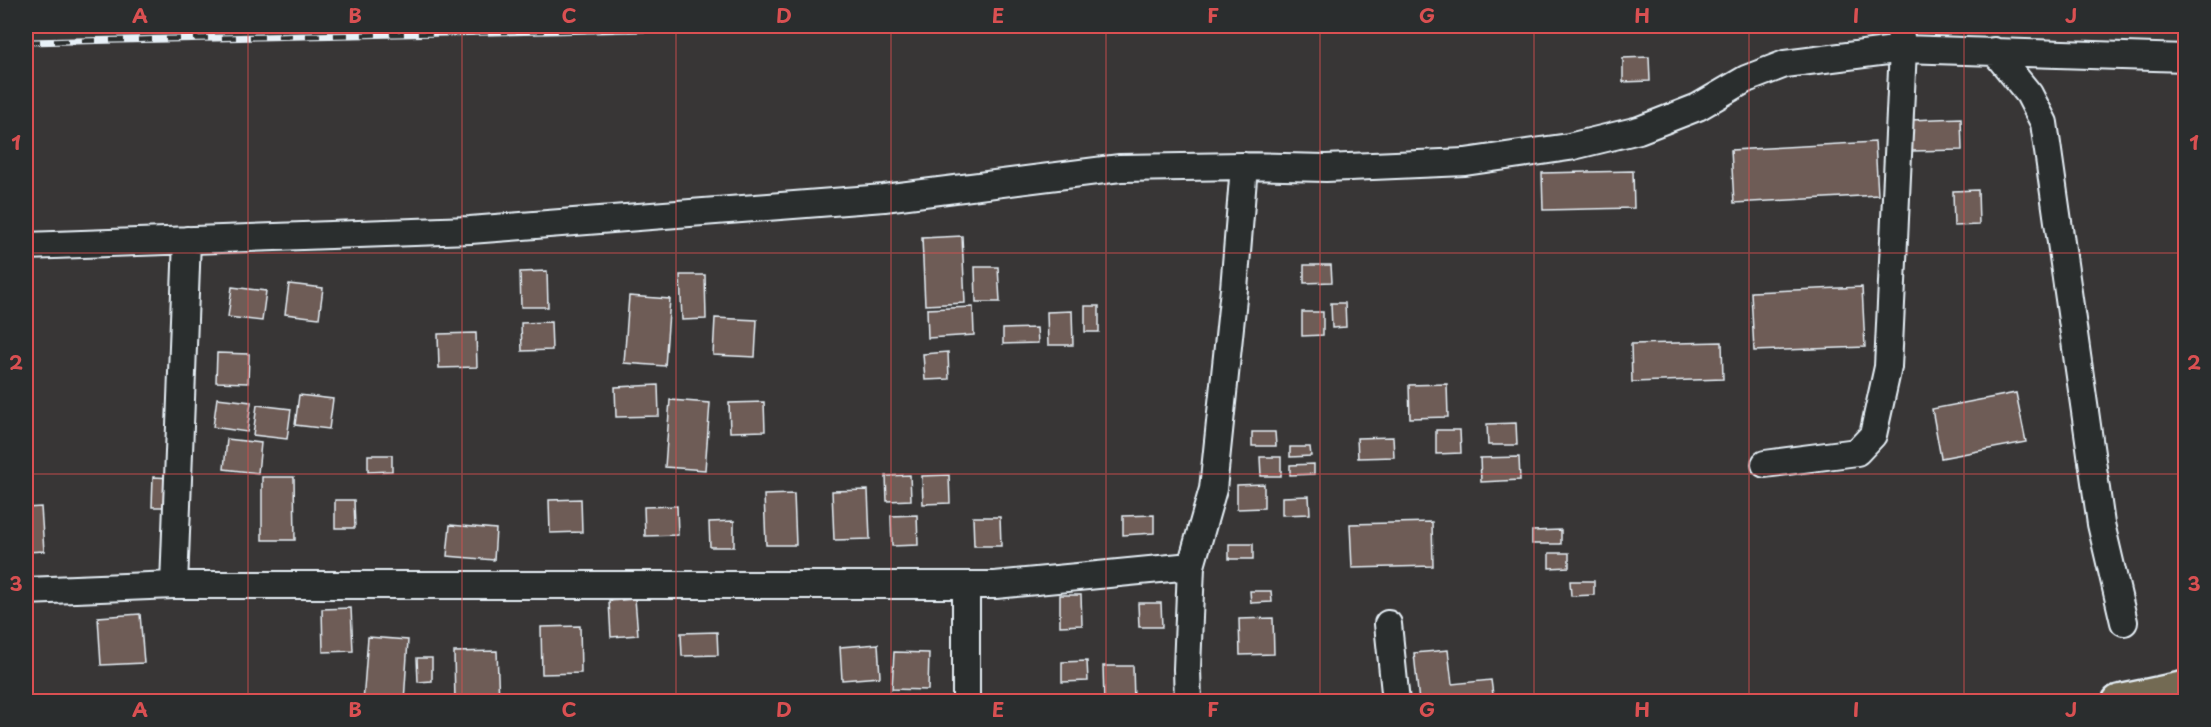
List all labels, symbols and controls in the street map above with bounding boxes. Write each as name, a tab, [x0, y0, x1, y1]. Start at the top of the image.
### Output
text: A	[132, 0, 148, 30]
text: B	[348, 0, 362, 30]
text: C	[561, 0, 577, 30]
text: D	[776, 0, 792, 30]
text: E	[992, 0, 1004, 30]
text: F	[1207, 0, 1219, 30]
text: G	[1419, 0, 1435, 30]
text: H	[1634, 0, 1650, 30]
text: I	[1853, 0, 1859, 30]
text: J	[2065, 0, 2077, 30]
text: 1	[11, 127, 21, 157]
text: 1	[2189, 127, 2199, 157]
text: 2	[9, 347, 23, 377]
text: 2	[2187, 347, 2201, 377]
text: 3	[9, 568, 23, 598]
text: 3	[2187, 568, 2201, 598]
text: A	[132, 694, 148, 724]
text: B	[348, 694, 362, 724]
text: C	[561, 694, 577, 724]
text: D	[776, 694, 792, 724]
text: E	[992, 694, 1004, 724]
text: F	[1207, 694, 1219, 724]
text: G	[1419, 694, 1435, 724]
text: H	[1634, 694, 1650, 724]
text: I	[1853, 694, 1859, 724]
text: J	[2065, 694, 2077, 724]

